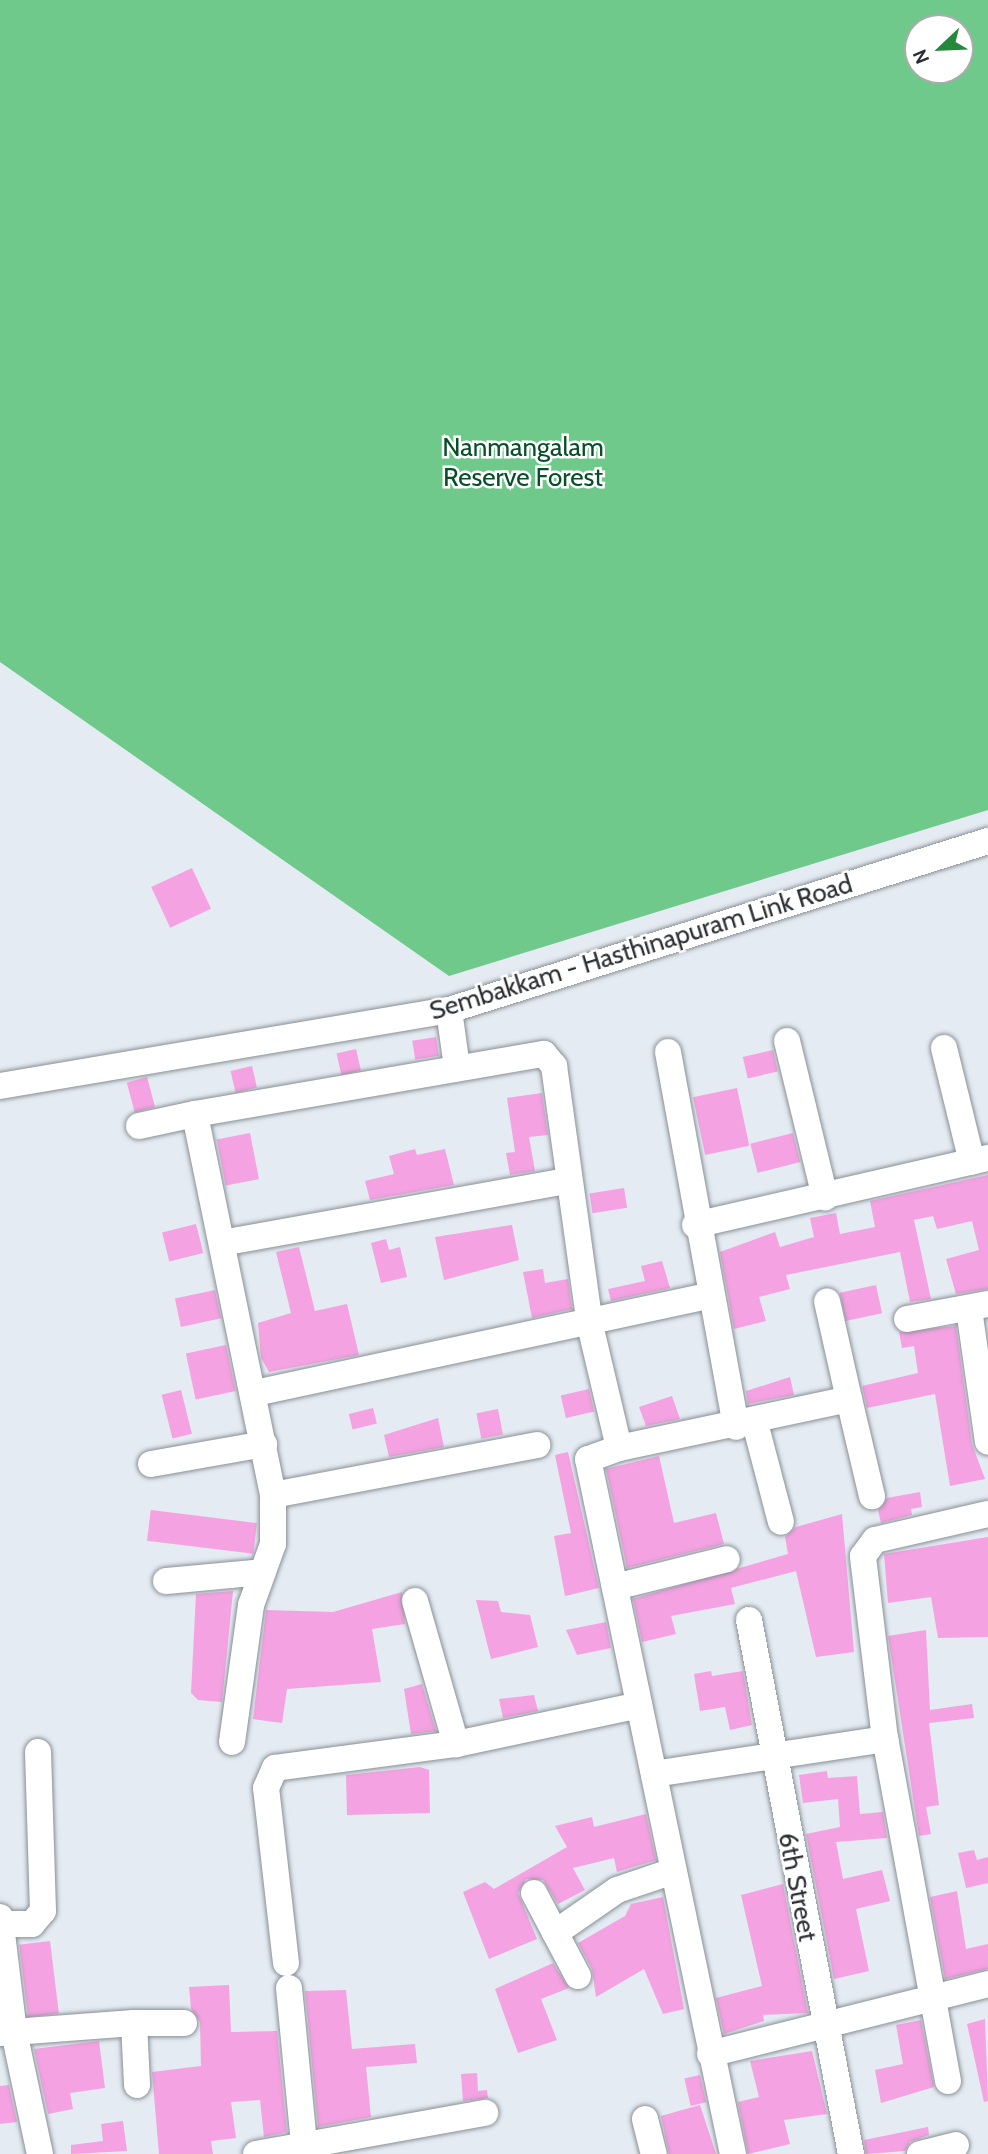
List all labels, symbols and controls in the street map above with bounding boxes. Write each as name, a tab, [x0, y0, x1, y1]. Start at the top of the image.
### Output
north arrow	[904, 14, 974, 84]
text: N	[908, 46, 934, 67]
park label: Nanmangalam Reserve Forest	[442, 432, 604, 494]
street label: Sembakkam - Hasthinapuram Link Road	[426, 869, 856, 1027]
street label: 6th Street	[771, 1830, 823, 1944]

